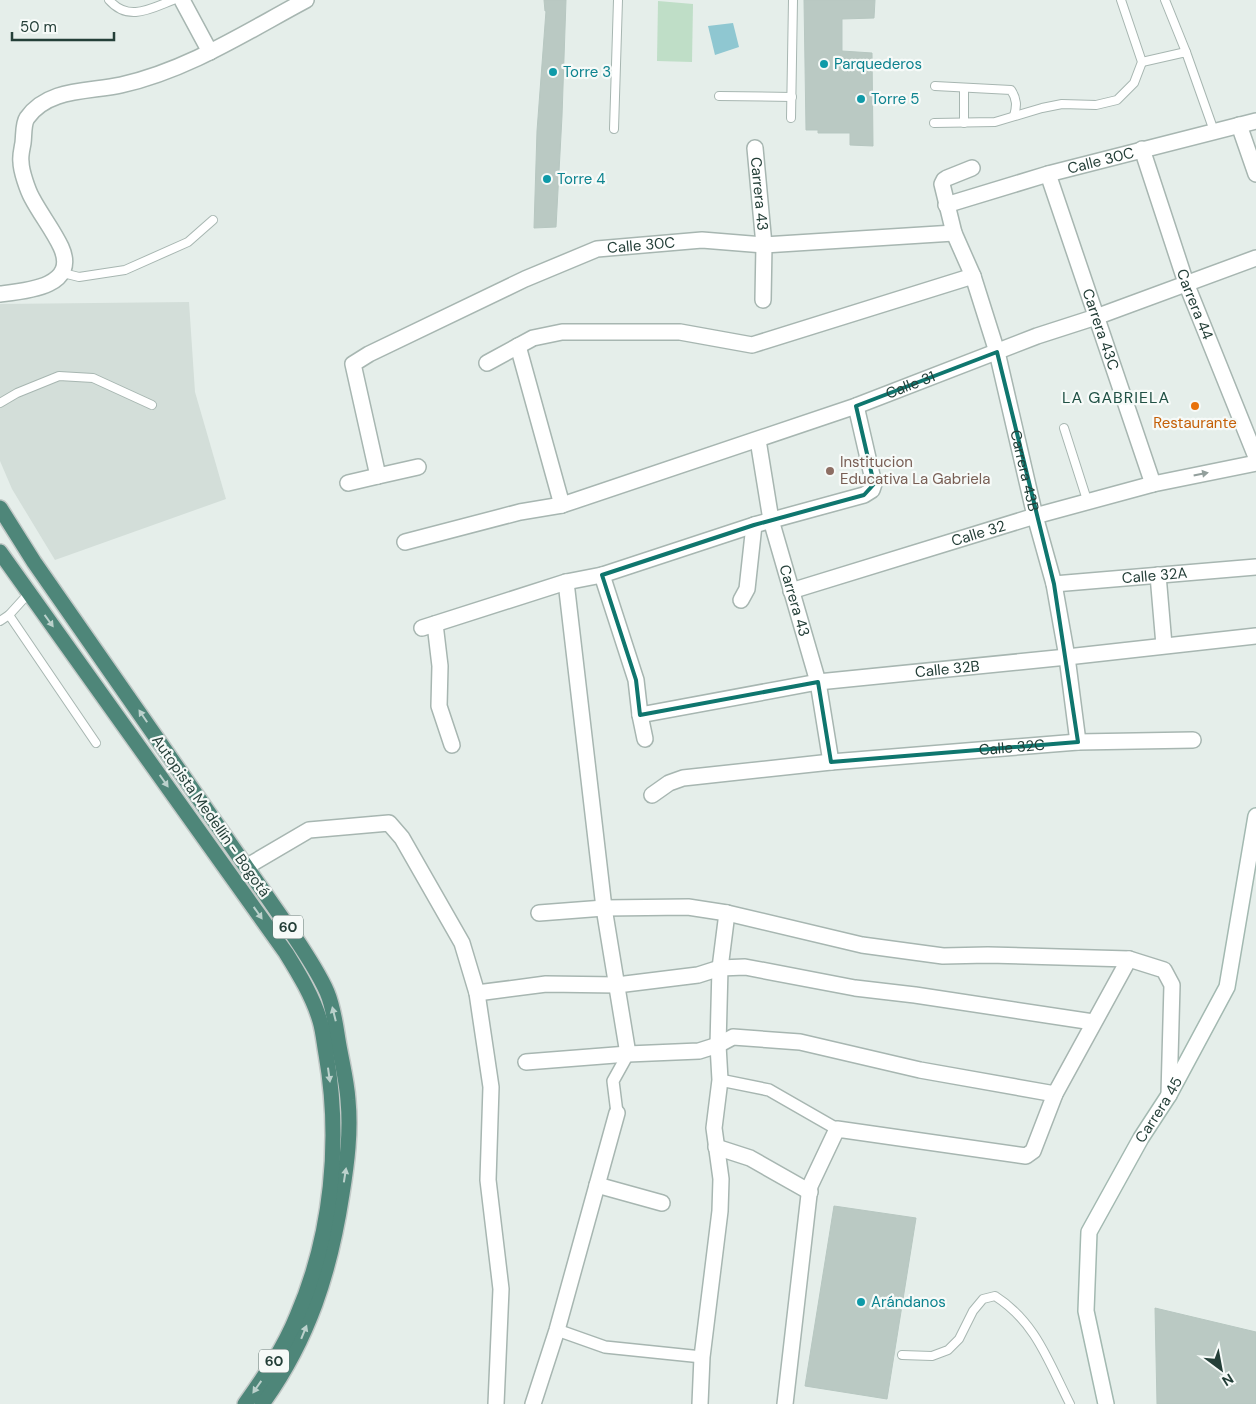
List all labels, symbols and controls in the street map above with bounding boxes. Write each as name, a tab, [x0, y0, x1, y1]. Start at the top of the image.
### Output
scale bar	[12, 10, 115, 42]
text: 50 m	[20, 17, 57, 37]
place label: Parquederos	[834, 54, 922, 74]
marker: Parquederos	[818, 58, 830, 70]
place label: Torre 3	[563, 62, 611, 82]
marker: Torre 3	[547, 66, 559, 78]
place label: Torre 5	[871, 89, 919, 109]
marker: Torre 5	[855, 93, 867, 105]
street label: Calle 30C	[1065, 142, 1136, 179]
street label: Carrera 43	[746, 156, 773, 232]
place label: Torre 4	[557, 169, 605, 189]
marker: Torre 4	[541, 173, 553, 185]
street label: Calle 30C	[606, 232, 676, 258]
street label: Carrera 44	[1172, 266, 1218, 342]
street label: Carrera 43C	[1078, 286, 1124, 373]
street label: Calle 31	[883, 366, 938, 404]
district label: LA GABRIELA	[1062, 387, 1170, 408]
marker: Restaurante	[1189, 400, 1201, 412]
place label: Restaurante	[1153, 413, 1237, 433]
street label: Carrera 43B	[1005, 428, 1044, 513]
place label: Institucion Educativa La Gabriela	[840, 452, 990, 489]
marker: Institucion Educativa La Gabriela	[824, 465, 836, 477]
one-way arrow	[1193, 470, 1208, 478]
street label: Calle 32	[949, 516, 1008, 551]
street label: Carrera 43	[774, 562, 814, 639]
street label: Calle 32A	[1121, 563, 1188, 588]
one-way arrow	[43, 614, 53, 627]
street label: Calle 32B	[914, 656, 981, 682]
one-way arrow	[138, 710, 148, 723]
street label: Autopista Medellín - Bogotá	[147, 731, 275, 901]
street label: Calle 32C	[978, 735, 1046, 760]
one-way arrow	[159, 774, 169, 788]
one-way arrow	[253, 906, 263, 920]
road number: 60	[273, 916, 303, 939]
one-way arrow	[329, 1007, 337, 1022]
one-way arrow	[326, 1068, 334, 1084]
street label: Carrera 45	[1131, 1073, 1187, 1147]
one-way arrow	[341, 1167, 349, 1183]
place label: Arándanos	[871, 1292, 946, 1312]
marker: Arándanos	[855, 1296, 867, 1308]
one-way arrow	[300, 1325, 308, 1339]
north arrow	[1196, 1344, 1246, 1394]
road number: 60	[259, 1350, 289, 1372]
text: N	[1219, 1370, 1237, 1390]
one-way arrow	[252, 1380, 262, 1394]

